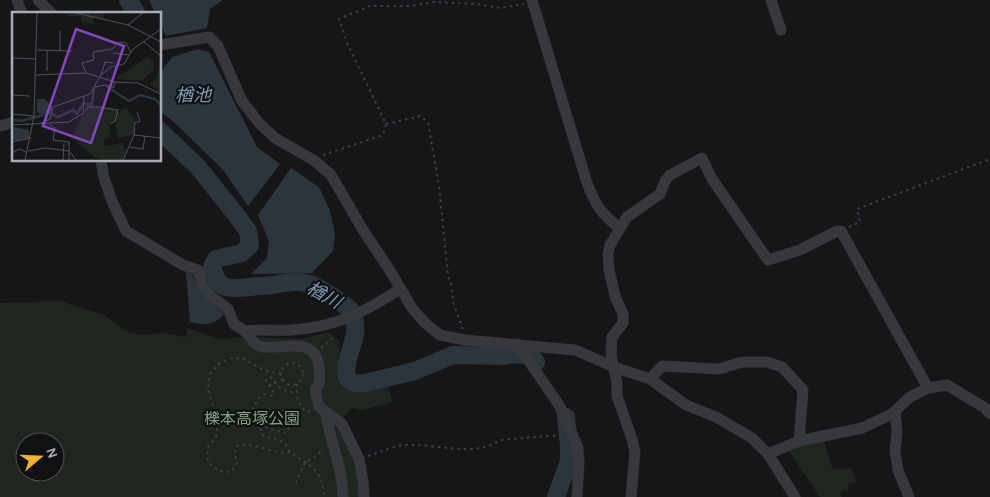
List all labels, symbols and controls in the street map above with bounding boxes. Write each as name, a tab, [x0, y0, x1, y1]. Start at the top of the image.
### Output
inset map	[12, 12, 161, 161]
water label: 楢池	[175, 84, 213, 106]
water label: 楢川	[303, 277, 347, 314]
park label: 櫟本高塚公園	[204, 409, 300, 428]
north arrow	[15, 432, 65, 482]
text: N	[42, 445, 61, 460]

